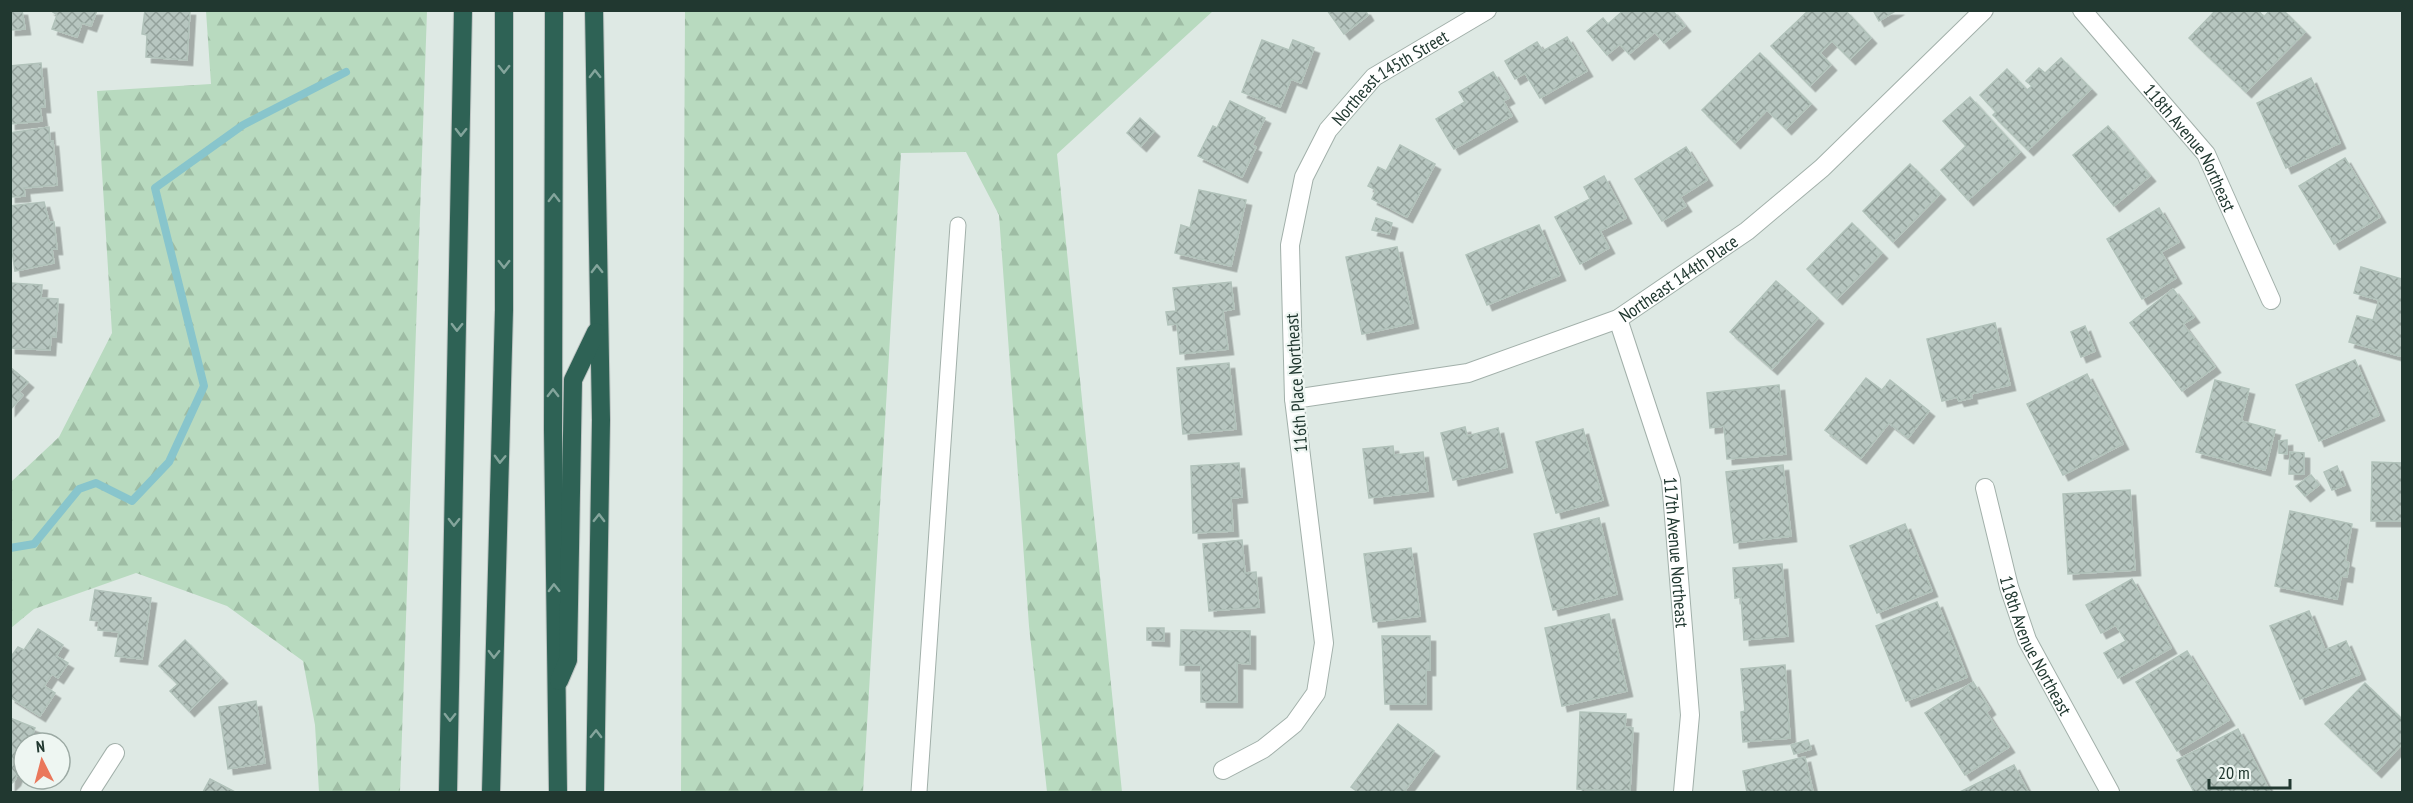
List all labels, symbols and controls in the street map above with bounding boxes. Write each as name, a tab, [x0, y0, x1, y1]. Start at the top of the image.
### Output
street label: Northeast 145th Street	[1326, 24, 1452, 130]
one-way arrow	[498, 64, 510, 73]
one-way arrow	[589, 69, 601, 78]
street label: 118th Avenue Northeast	[2139, 79, 2242, 215]
one-way arrow	[455, 127, 467, 136]
one-way arrow	[548, 194, 560, 203]
street label: Northeast 144th Place	[1614, 229, 1742, 327]
one-way arrow	[498, 259, 510, 268]
one-way arrow	[591, 264, 603, 273]
street label: 116th Place Northeast	[1280, 313, 1312, 453]
one-way arrow	[451, 322, 464, 331]
one-way arrow	[547, 389, 559, 398]
one-way arrow	[493, 454, 506, 463]
street label: 117th Avenue Northeast	[1659, 476, 1694, 629]
one-way arrow	[593, 514, 606, 523]
one-way arrow	[447, 517, 460, 526]
street label: 118th Avenue Northeast	[1995, 573, 2077, 719]
one-way arrow	[548, 584, 560, 593]
one-way arrow	[488, 649, 500, 658]
one-way arrow	[444, 712, 456, 721]
one-way arrow	[590, 730, 602, 739]
north arrow	[12, 731, 72, 791]
text: N	[35, 736, 46, 756]
scale bar	[2209, 752, 2290, 790]
text: 20 m	[2218, 761, 2250, 784]

